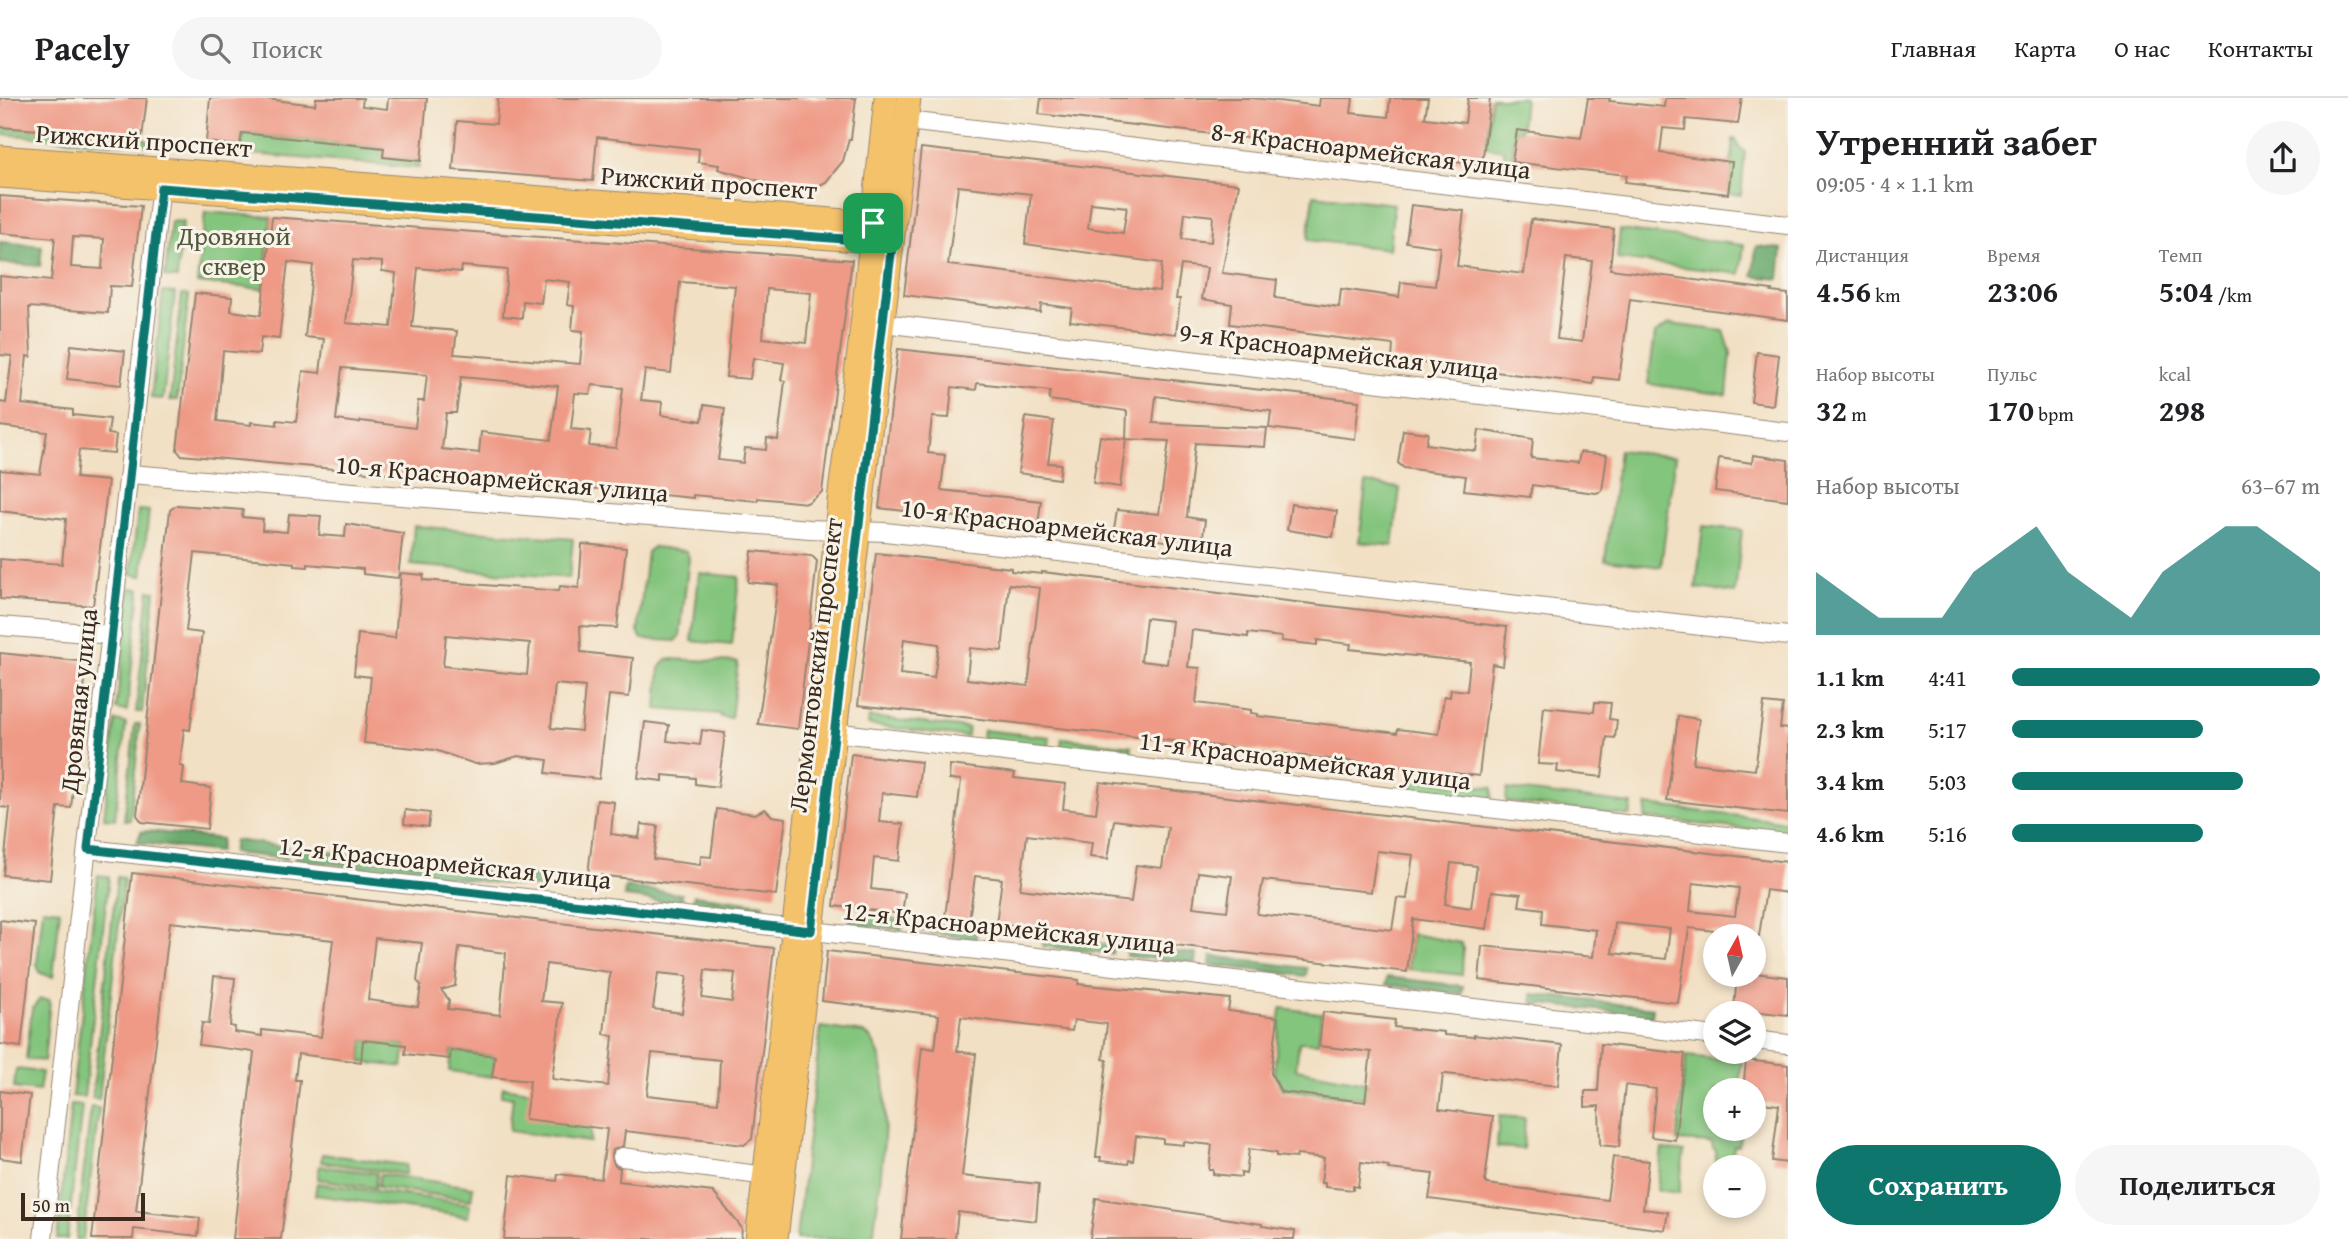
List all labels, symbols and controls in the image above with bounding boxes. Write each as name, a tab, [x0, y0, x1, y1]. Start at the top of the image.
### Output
search box	[172, 17, 662, 80]
text: Pacely	[35, 24, 130, 72]
icon: search	[196, 29, 234, 67]
text: Поиск	[252, 29, 322, 68]
text: Главная	[1891, 31, 1976, 66]
text: Карта	[2014, 31, 2076, 66]
text: О нас	[2114, 31, 2170, 66]
text: Контакты	[2208, 31, 2313, 66]
street label: 8-я Красноармейская улица	[1209, 111, 1534, 189]
street label: Рижский проспект	[35, 113, 254, 167]
text: Утренний забег	[1816, 113, 2097, 169]
button: share	[2246, 121, 2320, 195]
street label: Рижский проспект	[600, 155, 819, 209]
text: 09:05 · 4 × 1.1 km	[1816, 167, 1974, 200]
pin	[843, 193, 903, 253]
icon: arrive	[854, 204, 892, 242]
park label: Дровяной сквер	[176, 216, 291, 285]
text: Дистанция	[1816, 241, 1909, 269]
text: Время	[1987, 241, 2040, 269]
text: Темп	[2159, 241, 2203, 269]
text: 4.56	[1816, 269, 1871, 313]
text: 23:06	[1987, 269, 2058, 313]
text: 5:04	[2159, 269, 2214, 313]
text: km	[1871, 281, 1900, 309]
text: /km	[2214, 281, 2252, 309]
street label: 9-я Красноармейская улица	[1177, 312, 1502, 390]
text: Набор высоты	[1816, 360, 1935, 388]
text: Пульс	[1987, 360, 2037, 388]
text: kcal	[2159, 360, 2191, 388]
text: 32	[1816, 388, 1847, 432]
text: 170	[1987, 388, 2034, 432]
text: 298	[2159, 388, 2205, 432]
text: m	[1847, 400, 1867, 428]
text: bpm	[2034, 400, 2074, 428]
street label: 10-я Красноармейская улица	[334, 444, 671, 512]
text: Набор высоты	[1816, 469, 1960, 502]
text: 63–67 m	[2241, 469, 2320, 502]
street label: 10-я Красноармейская улица	[899, 487, 1236, 567]
street label: Лермонтовский проспект	[778, 515, 852, 815]
street label: Дровяная улица	[49, 606, 107, 797]
text: 1.1 km	[1816, 661, 1884, 694]
text: 4:41	[1928, 661, 1967, 694]
text: 2.3 km	[1816, 713, 1884, 746]
text: 5:17	[1928, 713, 1967, 746]
street label: 11-я Красноармейская улица	[1137, 720, 1474, 800]
text: 3.4 km	[1816, 765, 1884, 798]
text: 5:03	[1928, 765, 1967, 798]
text: 4.6 km	[1816, 817, 1884, 850]
text: 5:16	[1928, 817, 1967, 850]
street label: 12-я Красноармейская улица	[277, 825, 614, 899]
street label: 12-я Красноармейская улица	[841, 890, 1178, 964]
north arrow	[1703, 924, 1766, 987]
map controls	[1703, 924, 1766, 1218]
button: layers	[1703, 1001, 1766, 1064]
button: +	[1703, 1078, 1766, 1141]
button: Сохранить	[1816, 1145, 2061, 1225]
button: Поделиться	[2075, 1145, 2320, 1225]
button: −	[1703, 1155, 1766, 1218]
scale bar	[21, 1190, 145, 1222]
text: 50 m	[32, 1191, 70, 1219]

